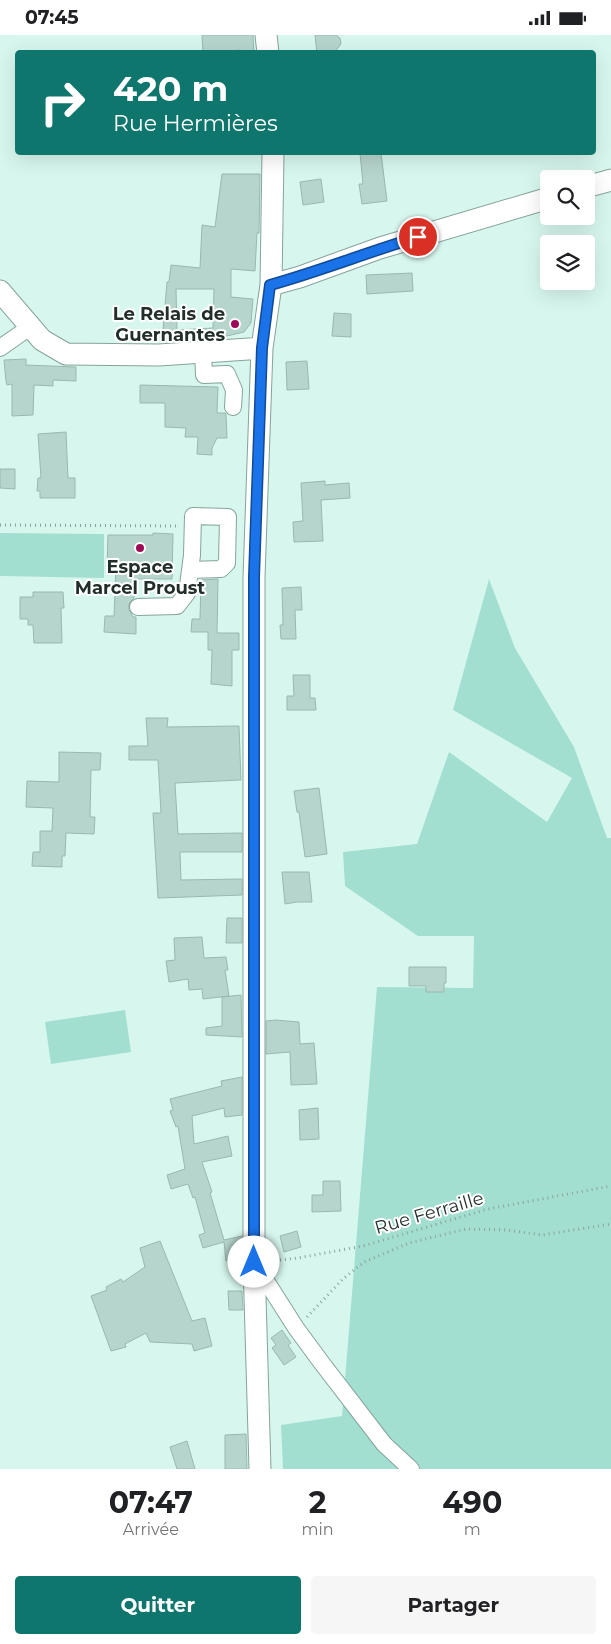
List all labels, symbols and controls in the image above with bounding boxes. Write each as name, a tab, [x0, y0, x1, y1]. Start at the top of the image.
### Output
text: 07:45	[25, 6, 79, 29]
text: 420 m	[113, 67, 228, 110]
icon: right	[30, 70, 95, 135]
text: Rue Hermières	[113, 110, 278, 137]
map controls	[540, 170, 595, 290]
button: search	[540, 170, 595, 225]
pin	[397, 216, 439, 258]
icon: arrive	[404, 223, 432, 251]
button: layers	[540, 235, 595, 290]
place label: Le Relais de Guernantes	[113, 303, 225, 346]
marker: Le Relais de Guernantes	[229, 318, 241, 330]
marker: Espace Marcel Proust	[134, 542, 146, 554]
place label: Espace Marcel Proust	[75, 556, 205, 599]
street label: Rue Ferraille	[372, 1187, 486, 1239]
position arrow	[227, 1235, 279, 1287]
text: 07:47	[109, 1484, 193, 1521]
text: 2	[309, 1484, 326, 1521]
text: 490	[442, 1484, 502, 1521]
text: Arrivée	[123, 1520, 179, 1539]
text: min	[302, 1520, 334, 1539]
text: m	[464, 1520, 481, 1539]
button: Quitter	[15, 1576, 301, 1634]
button: Partager	[311, 1576, 596, 1634]

